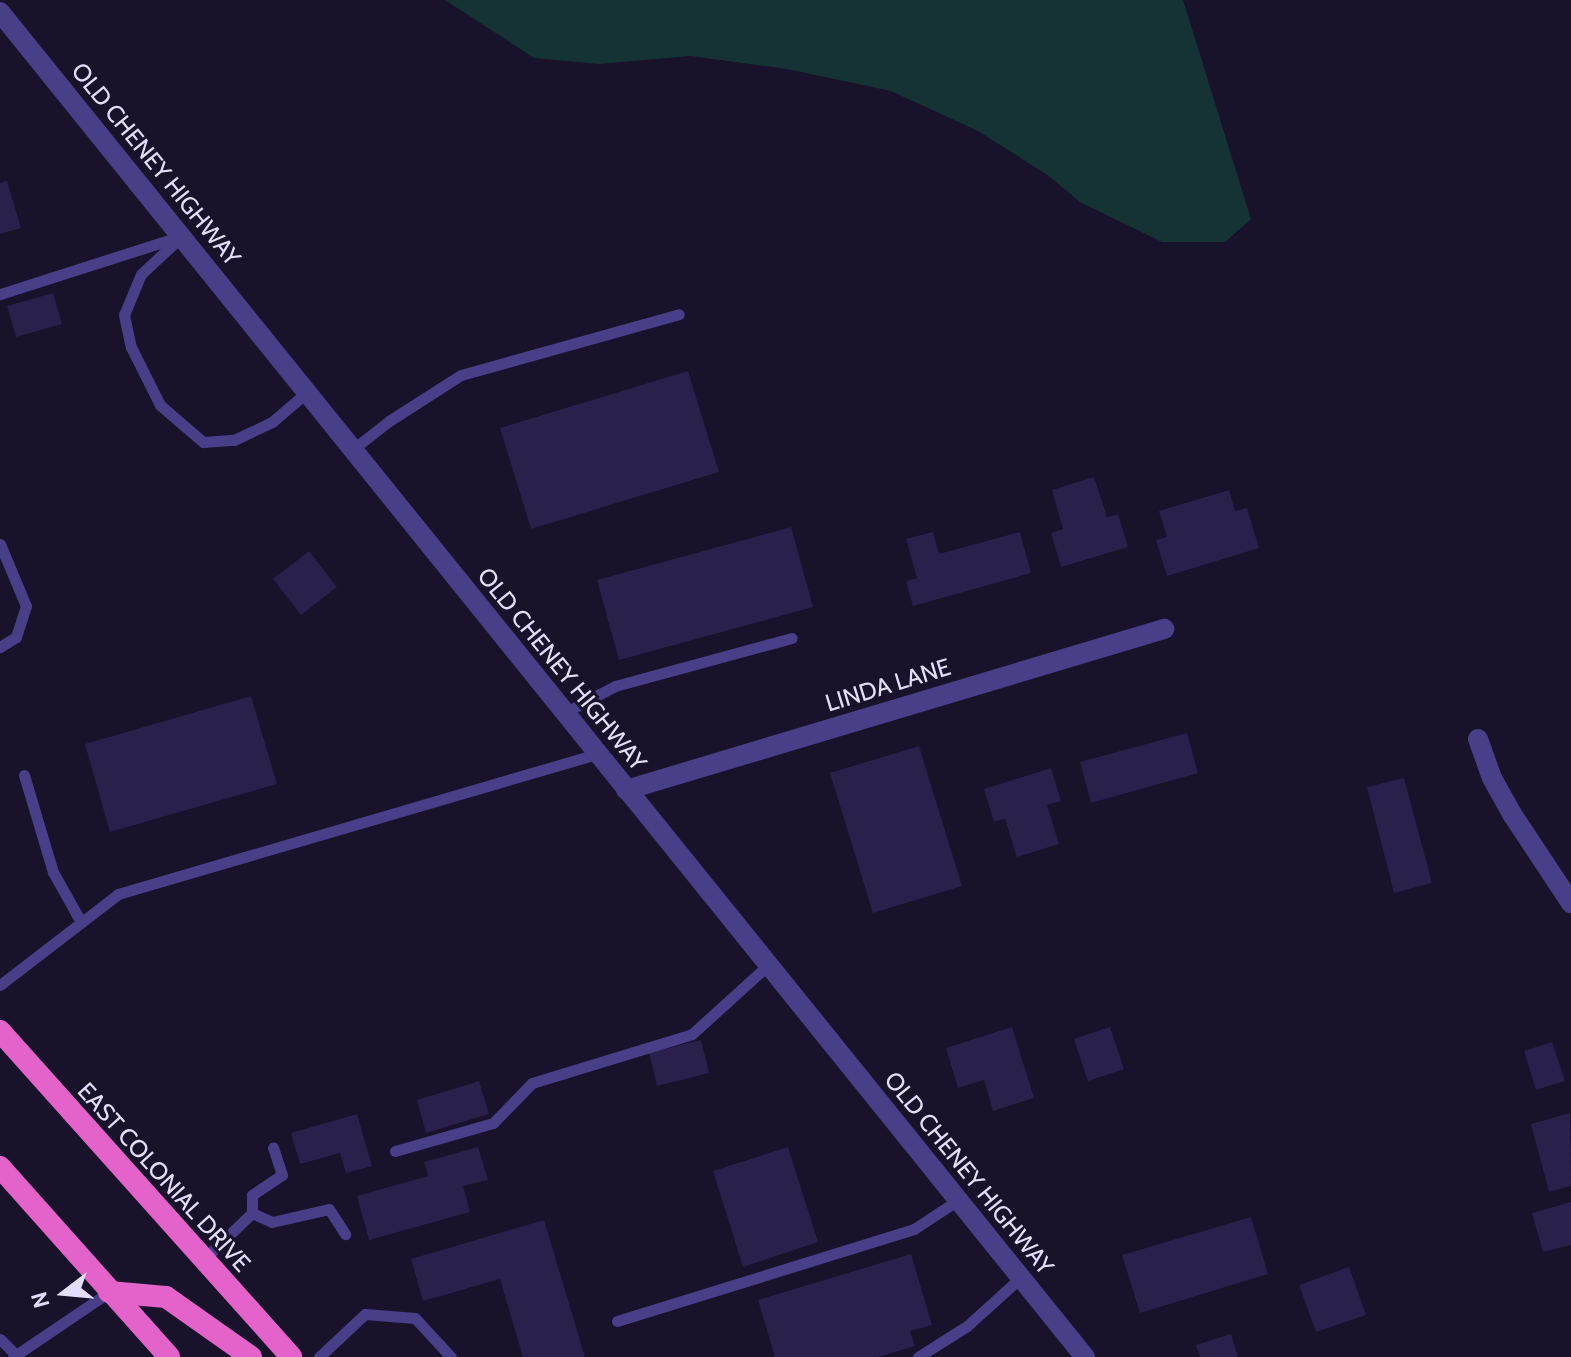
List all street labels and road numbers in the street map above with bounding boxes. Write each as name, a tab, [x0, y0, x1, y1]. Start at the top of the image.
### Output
street label: OLD CHENEY HIGHWAY	[65, 57, 247, 271]
street label: OLD CHENEY HIGHWAY	[471, 562, 653, 776]
street label: LINDA LANE	[822, 652, 954, 718]
street label: OLD CHENEY HIGHWAY	[878, 1066, 1060, 1280]
street label: EAST COLONIAL DRIVE	[72, 1077, 256, 1277]

